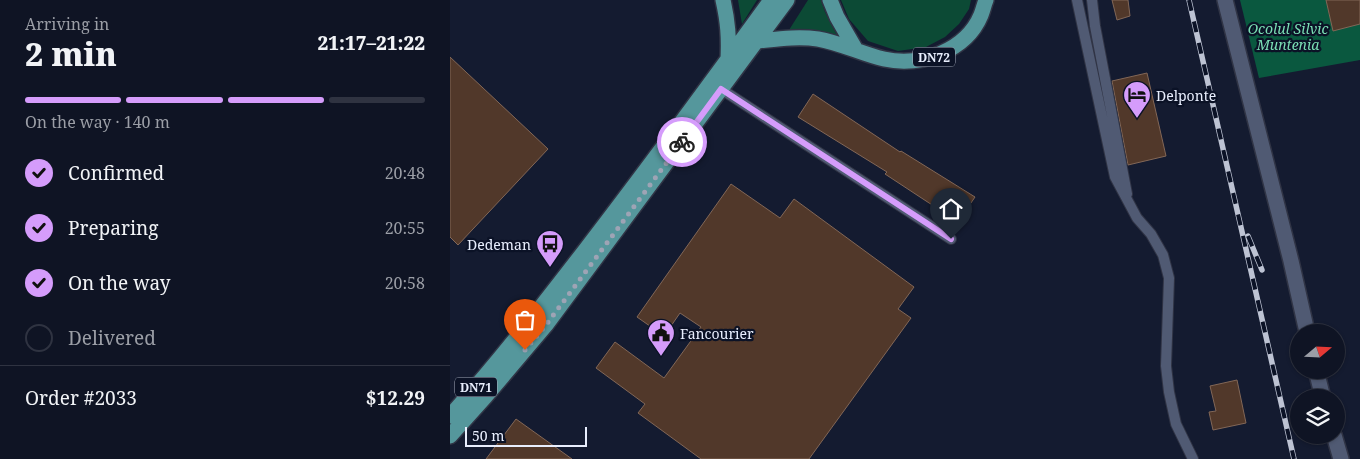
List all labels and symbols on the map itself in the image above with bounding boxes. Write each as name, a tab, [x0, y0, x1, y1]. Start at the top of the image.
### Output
park label: Ocolul Silvic Muntenia	[1248, 19, 1328, 54]
road number: DN72	[913, 48, 955, 66]
hotel icon: Delponte	[1122, 80, 1152, 119]
place label: Delponte	[1156, 86, 1216, 105]
courier	[657, 117, 707, 167]
pin	[930, 188, 972, 239]
bus stop icon: Dedeman	[535, 229, 565, 268]
place label: Dedeman	[467, 235, 531, 254]
pin	[504, 299, 546, 350]
public building icon: Fancourier	[646, 318, 676, 357]
place label: Fancourier	[680, 324, 754, 343]
north arrow	[1290, 324, 1345, 379]
road number: DN71	[455, 378, 497, 397]
scale bar	[465, 424, 588, 447]

